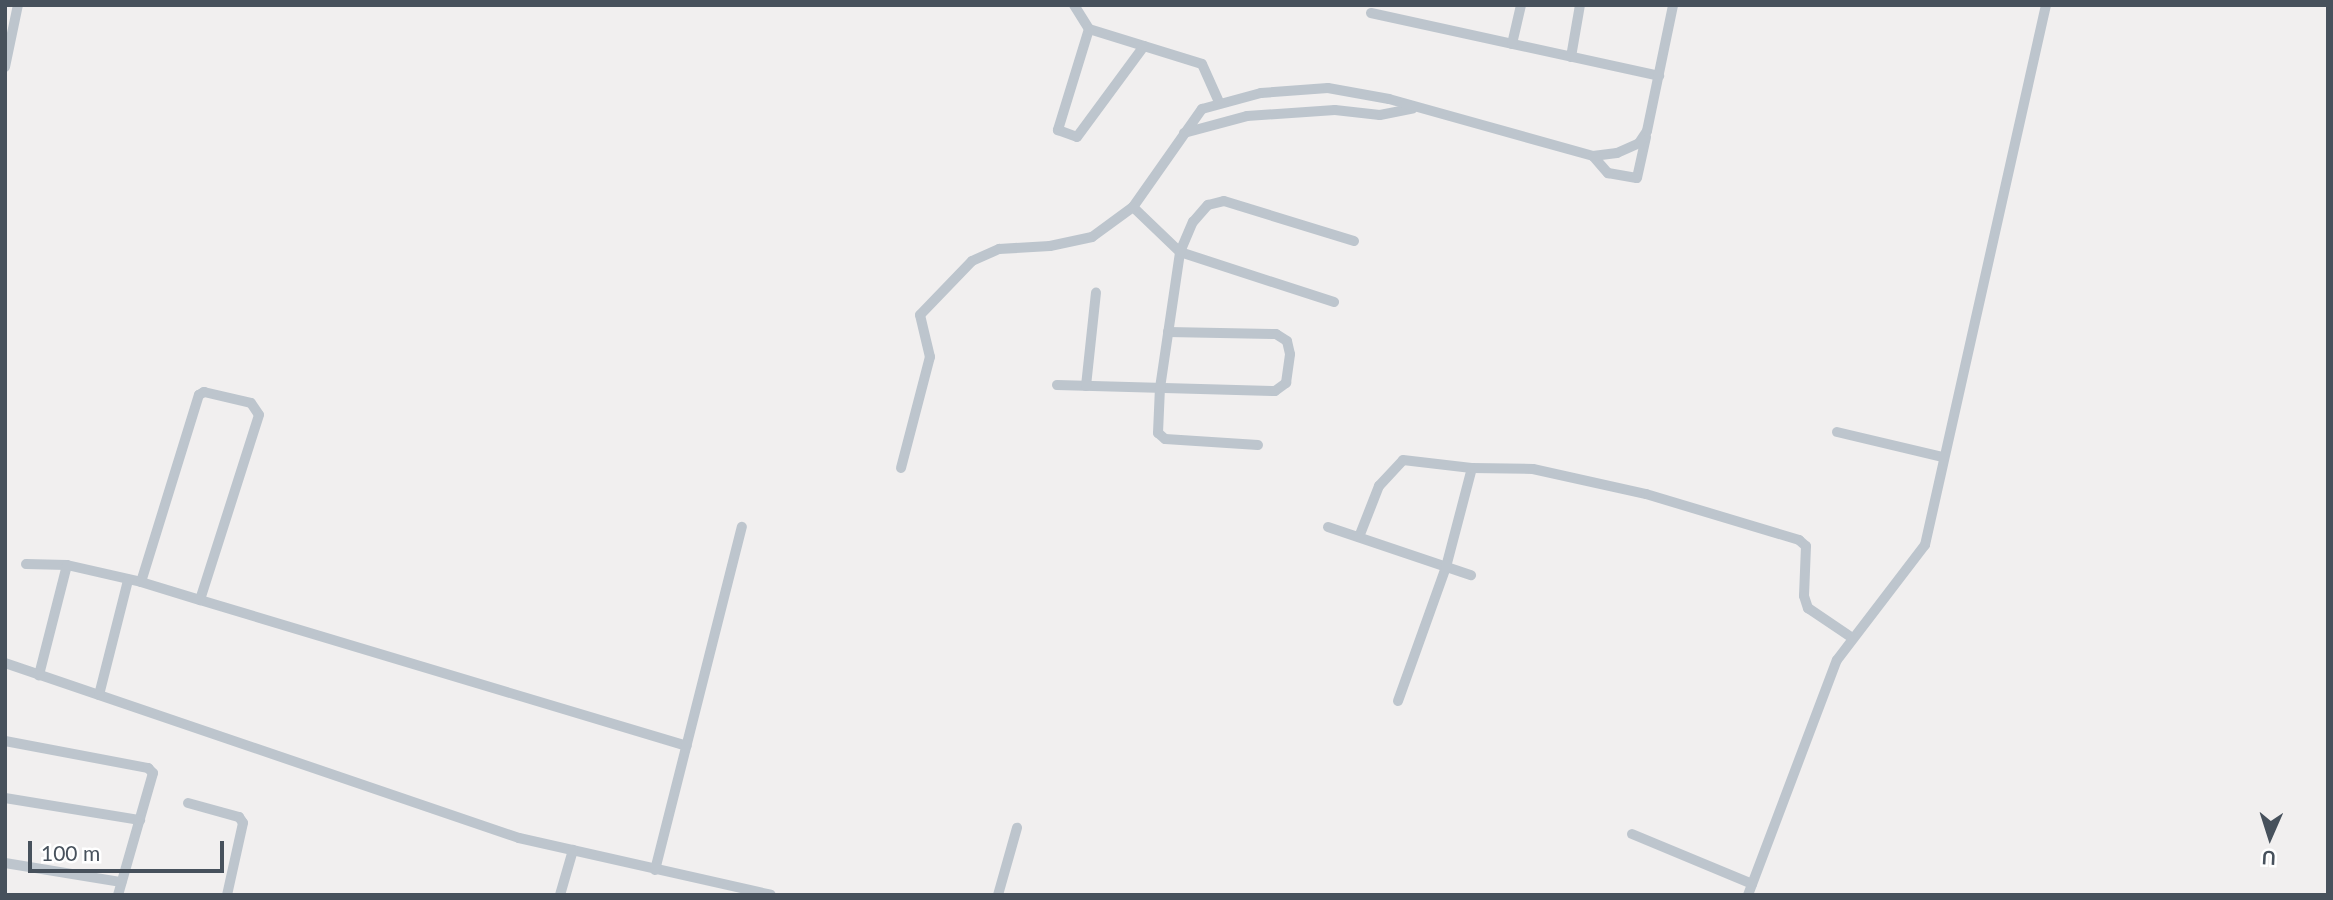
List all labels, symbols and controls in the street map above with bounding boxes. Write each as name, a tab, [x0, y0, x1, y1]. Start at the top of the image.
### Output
north arrow	[2235, 802, 2305, 872]
scale bar	[32, 827, 228, 871]
text: 100 m	[41, 840, 100, 865]
text: U	[2261, 847, 2277, 870]

